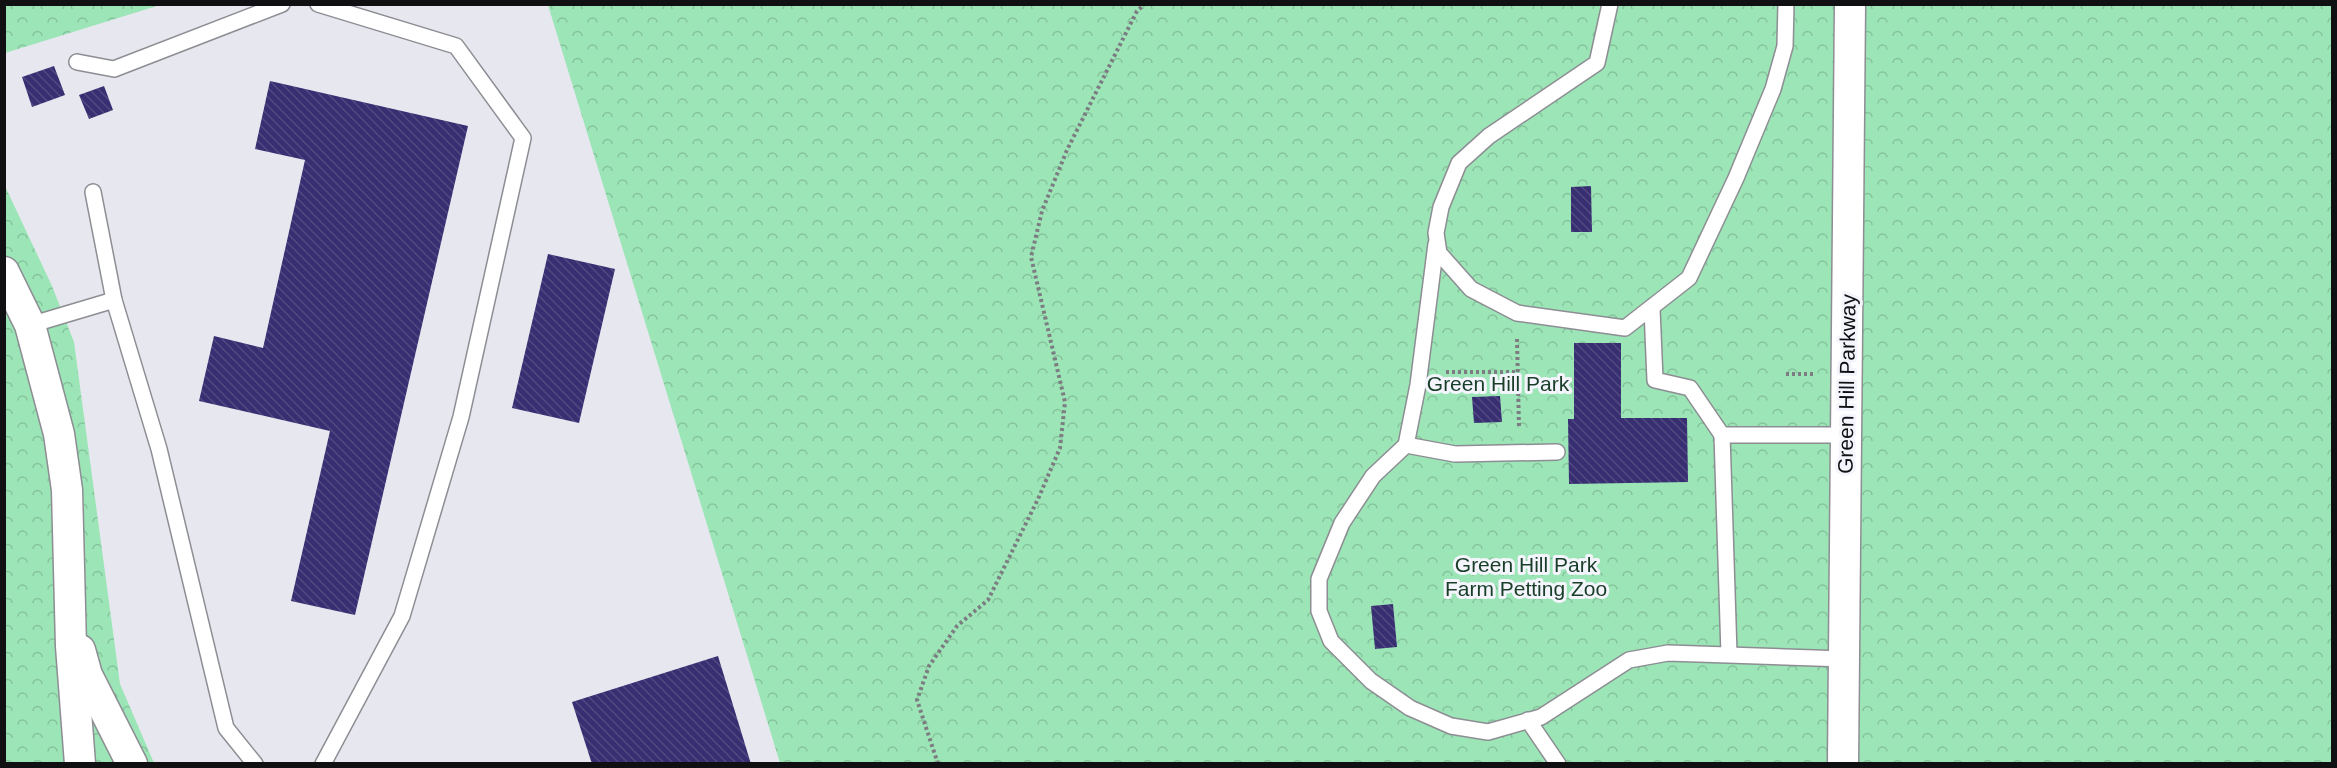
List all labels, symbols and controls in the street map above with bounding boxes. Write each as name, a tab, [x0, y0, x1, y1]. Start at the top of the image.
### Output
street label: Green Hill Parkway	[1833, 293, 1860, 474]
park label: Green Hill Park	[1427, 372, 1570, 395]
park label: Green Hill Park Farm Petting Zoo	[1445, 553, 1607, 600]

